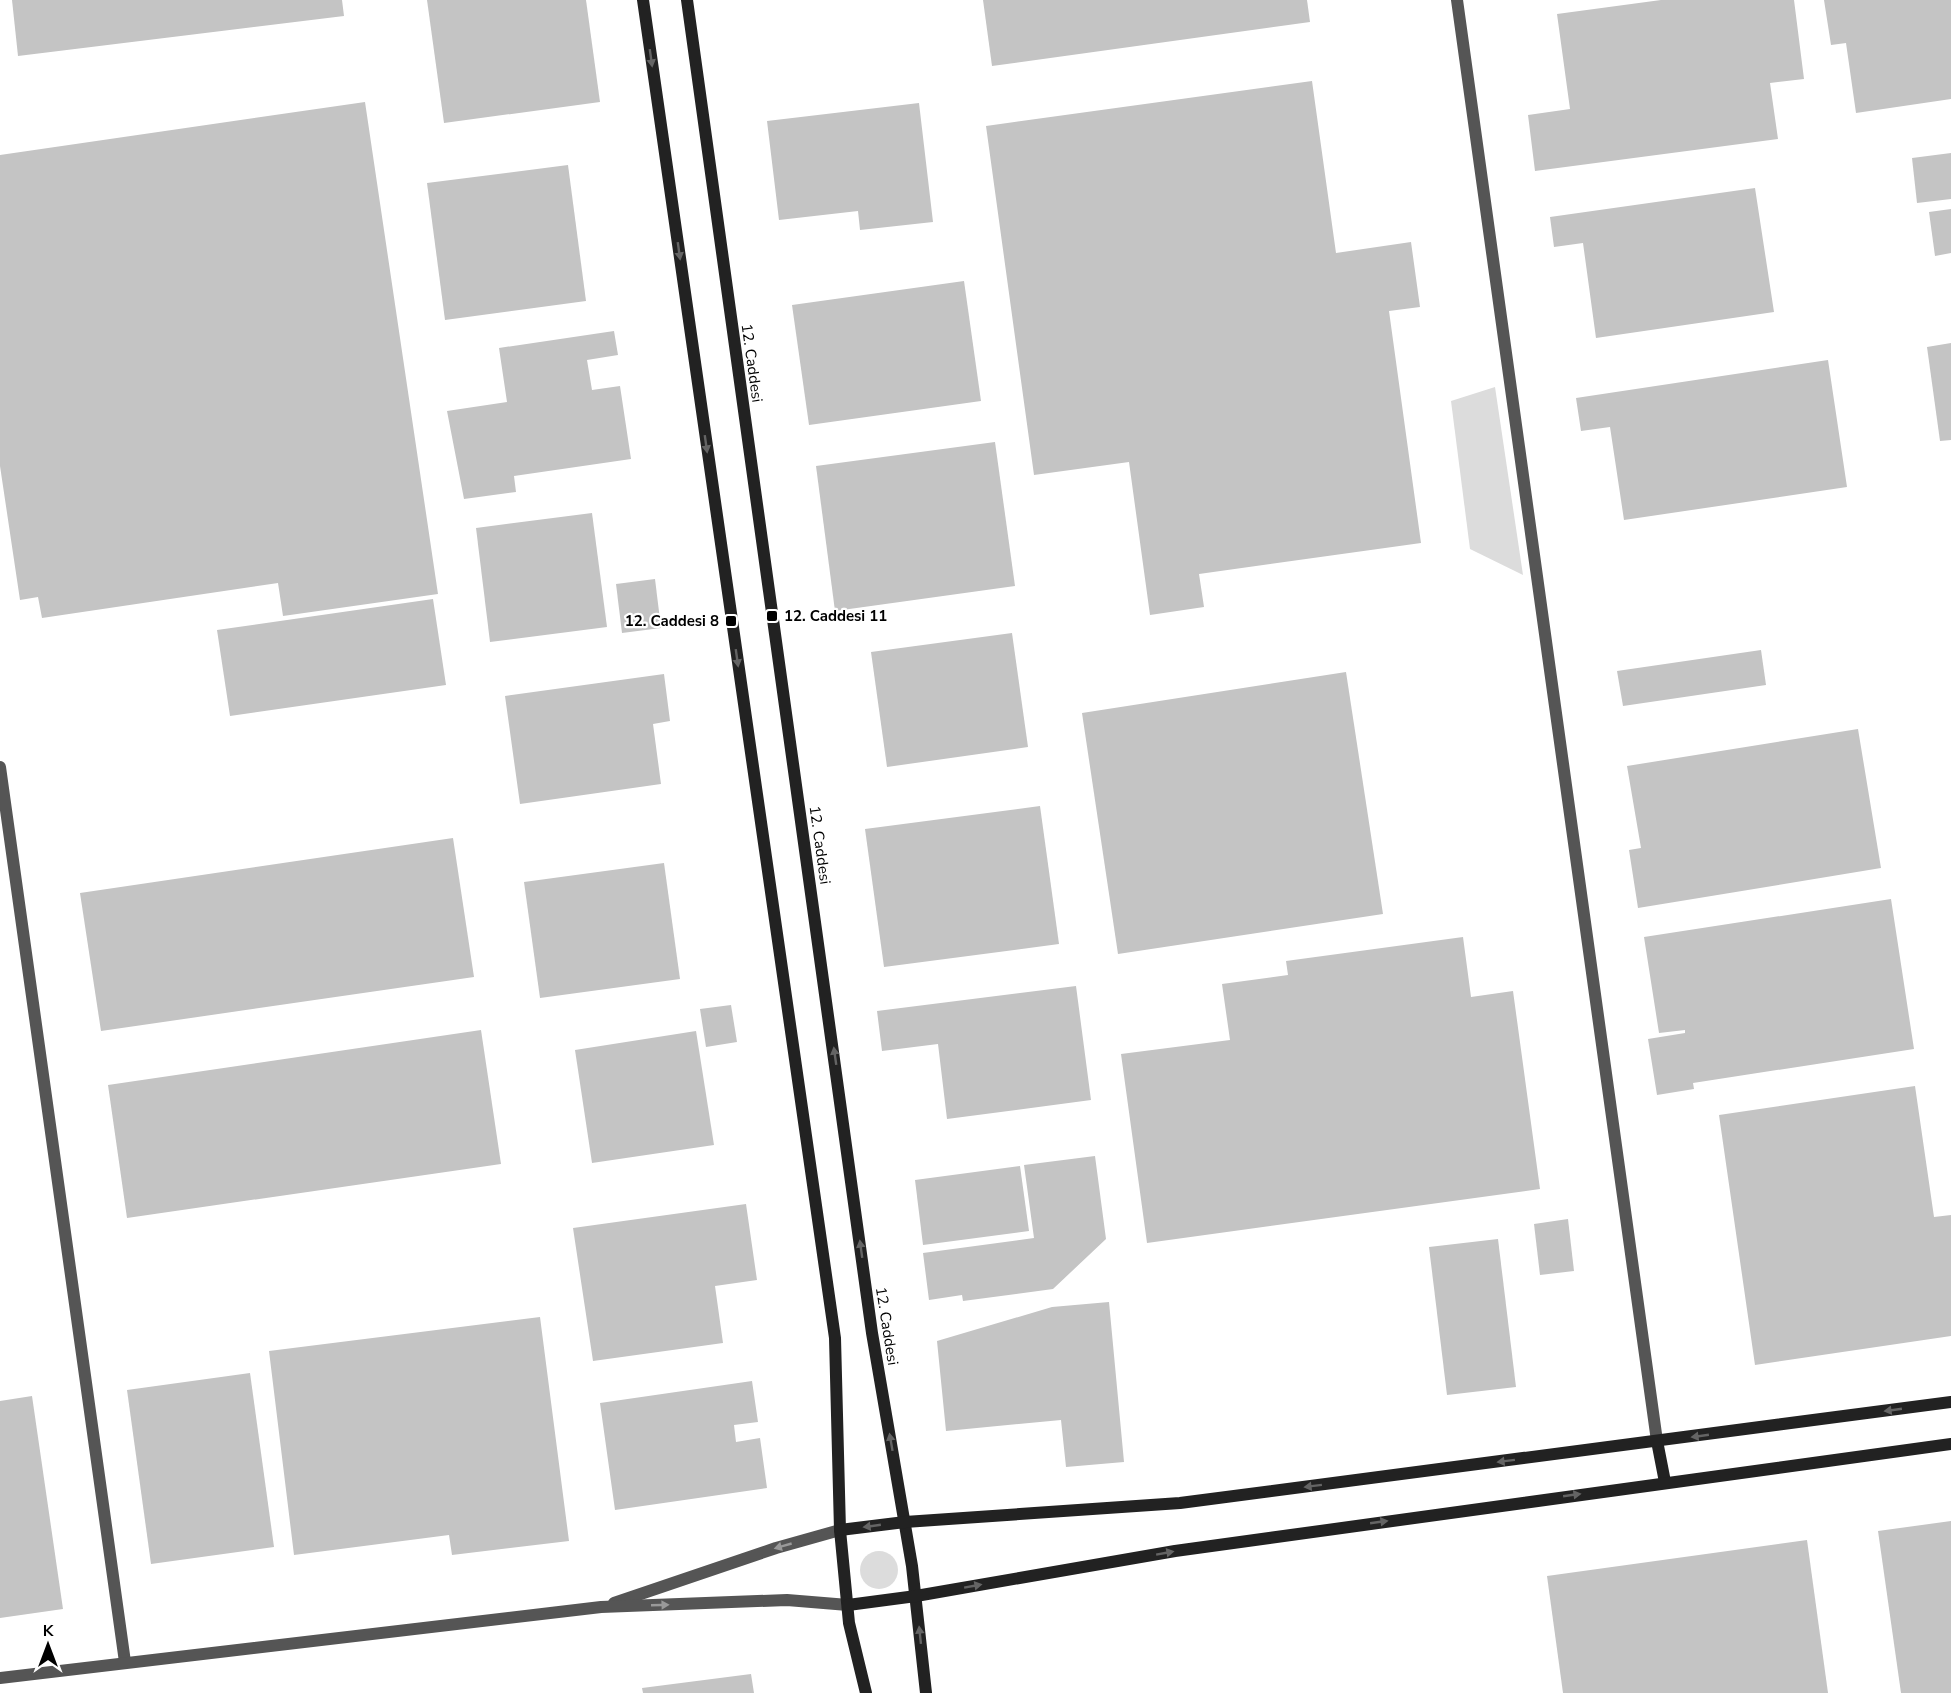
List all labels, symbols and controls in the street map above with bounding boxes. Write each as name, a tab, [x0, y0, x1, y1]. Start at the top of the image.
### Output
one-way arrow	[647, 49, 656, 68]
one-way arrow	[674, 242, 683, 261]
street label: 12. Caddesi	[737, 322, 767, 404]
one-way arrow	[702, 435, 711, 454]
place label: 12. Caddesi 11	[784, 606, 887, 626]
marker: 12. Caddesi 11	[765, 609, 779, 623]
place label: 12. Caddesi 8	[625, 611, 719, 631]
marker: 12. Caddesi 8	[724, 614, 738, 628]
one-way arrow	[732, 648, 741, 667]
street label: 12. Caddesi	[805, 804, 835, 886]
one-way arrow	[831, 1047, 840, 1066]
one-way arrow	[856, 1240, 866, 1259]
street label: 12. Caddesi	[871, 1285, 903, 1367]
one-way arrow	[1883, 1405, 1902, 1414]
one-way arrow	[1690, 1431, 1709, 1440]
one-way arrow	[886, 1432, 895, 1451]
one-way arrow	[1497, 1456, 1516, 1466]
one-way arrow	[1303, 1481, 1322, 1491]
one-way arrow	[1563, 1490, 1582, 1499]
one-way arrow	[1370, 1518, 1389, 1527]
one-way arrow	[863, 1521, 882, 1531]
one-way arrow	[774, 1542, 792, 1551]
one-way arrow	[1156, 1548, 1175, 1557]
one-way arrow	[964, 1581, 983, 1590]
one-way arrow	[650, 1600, 669, 1610]
north arrow	[18, 1615, 78, 1675]
text: K	[43, 1620, 55, 1642]
one-way arrow	[915, 1625, 925, 1644]

